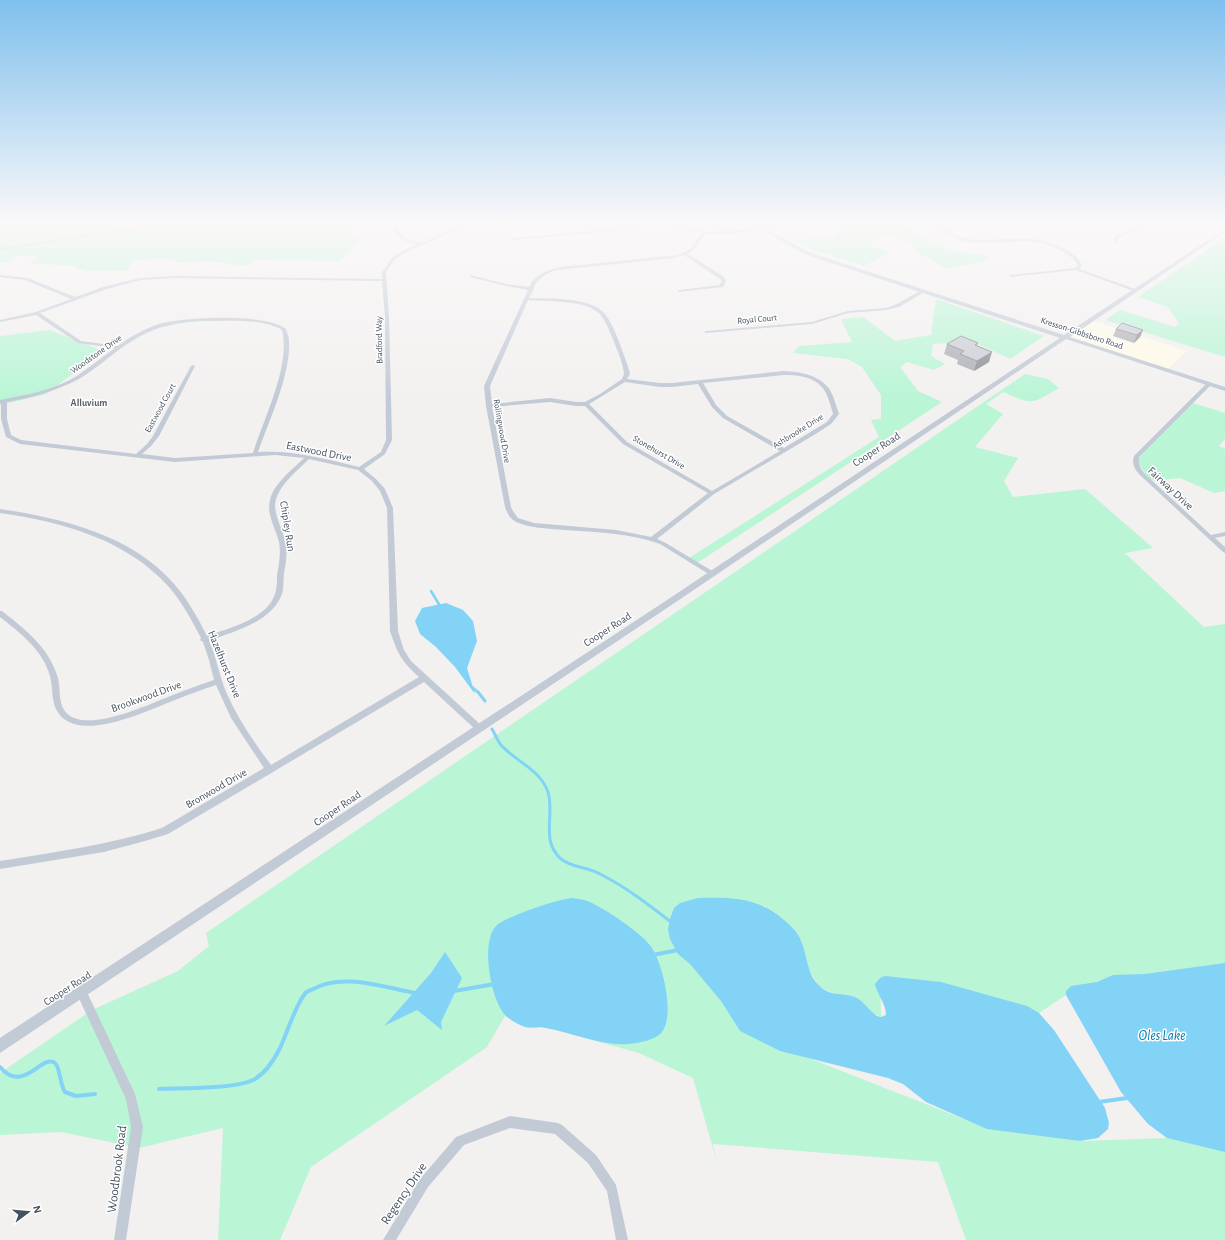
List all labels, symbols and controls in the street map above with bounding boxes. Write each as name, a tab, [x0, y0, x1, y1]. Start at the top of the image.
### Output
street label: Royal Court	[737, 313, 777, 326]
street label: Bradford Way	[375, 316, 384, 364]
street label: Kresson-Gibbsboro Road	[1040, 316, 1124, 351]
street label: Woodstone Drive	[69, 333, 124, 375]
street label: Eastwood Court	[143, 382, 178, 434]
district label: Alluvium	[71, 398, 107, 408]
street label: Rollingwood Drive	[491, 399, 512, 464]
street label: Ashbrooke Drive	[771, 412, 825, 451]
street label: Cooper Road	[851, 430, 902, 469]
street label: Stonehurst Drive	[631, 434, 686, 471]
street label: Eastwood Drive	[285, 440, 352, 463]
street label: Fairway Drive	[1146, 465, 1195, 512]
street label: Chipley Run	[278, 500, 297, 552]
street label: Cooper Road	[582, 610, 633, 649]
street label: Hazelhurst Drive	[206, 629, 243, 699]
street label: Brookwood Drive	[110, 679, 183, 714]
street label: Bronwood Drive	[184, 767, 249, 810]
street label: Cooper Road	[312, 789, 363, 828]
street label: Cooper Road	[42, 969, 93, 1008]
water label: Oles Lake	[1138, 1029, 1186, 1043]
street label: Woodbrook Road	[106, 1124, 129, 1214]
street label: Regency Drive	[379, 1161, 430, 1227]
north arrow	[8, 1192, 48, 1232]
text: N	[31, 1204, 43, 1215]

